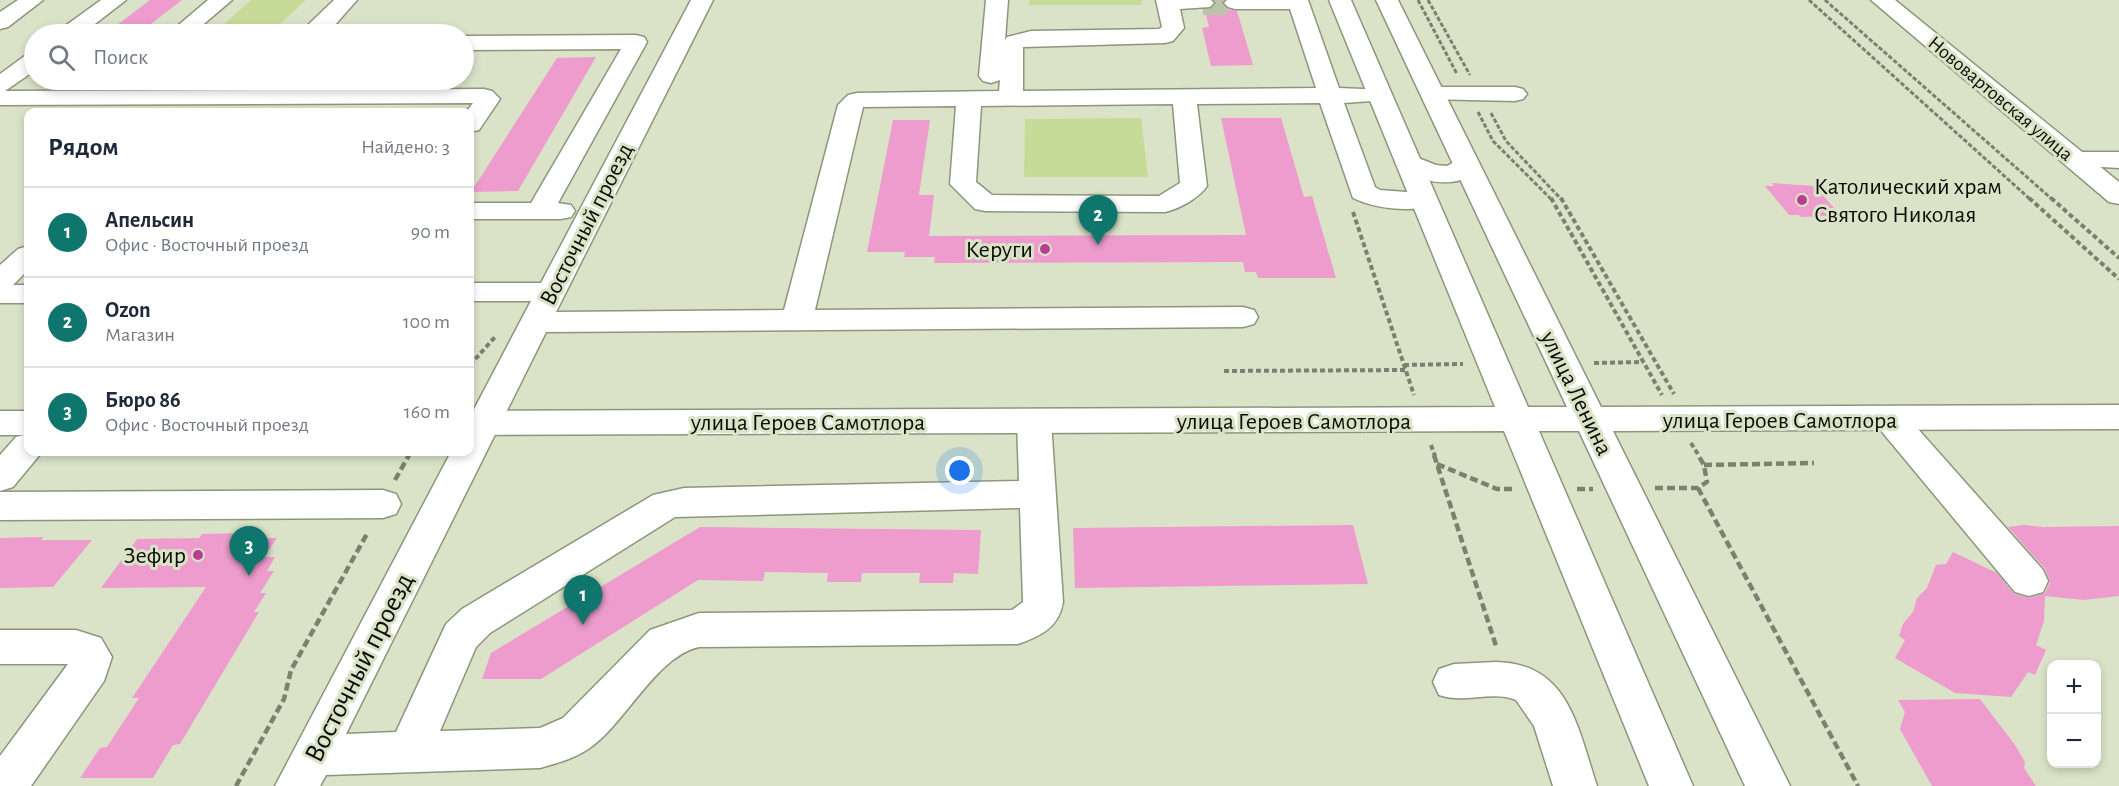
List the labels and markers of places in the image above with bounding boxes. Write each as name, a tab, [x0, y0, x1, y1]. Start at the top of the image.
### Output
place label: Католический храм Святого Николая	[1814, 175, 2002, 227]
marker: Католический храм Святого Николая	[1795, 193, 1809, 207]
pin: 2	[1078, 196, 1118, 245]
place label: Керуги	[965, 238, 1033, 262]
marker: Керуги	[1038, 242, 1052, 256]
pin: 3	[230, 526, 268, 576]
place label: Зефир	[124, 544, 186, 568]
marker: Зефир	[191, 548, 205, 562]
pin: 1	[564, 576, 602, 625]

